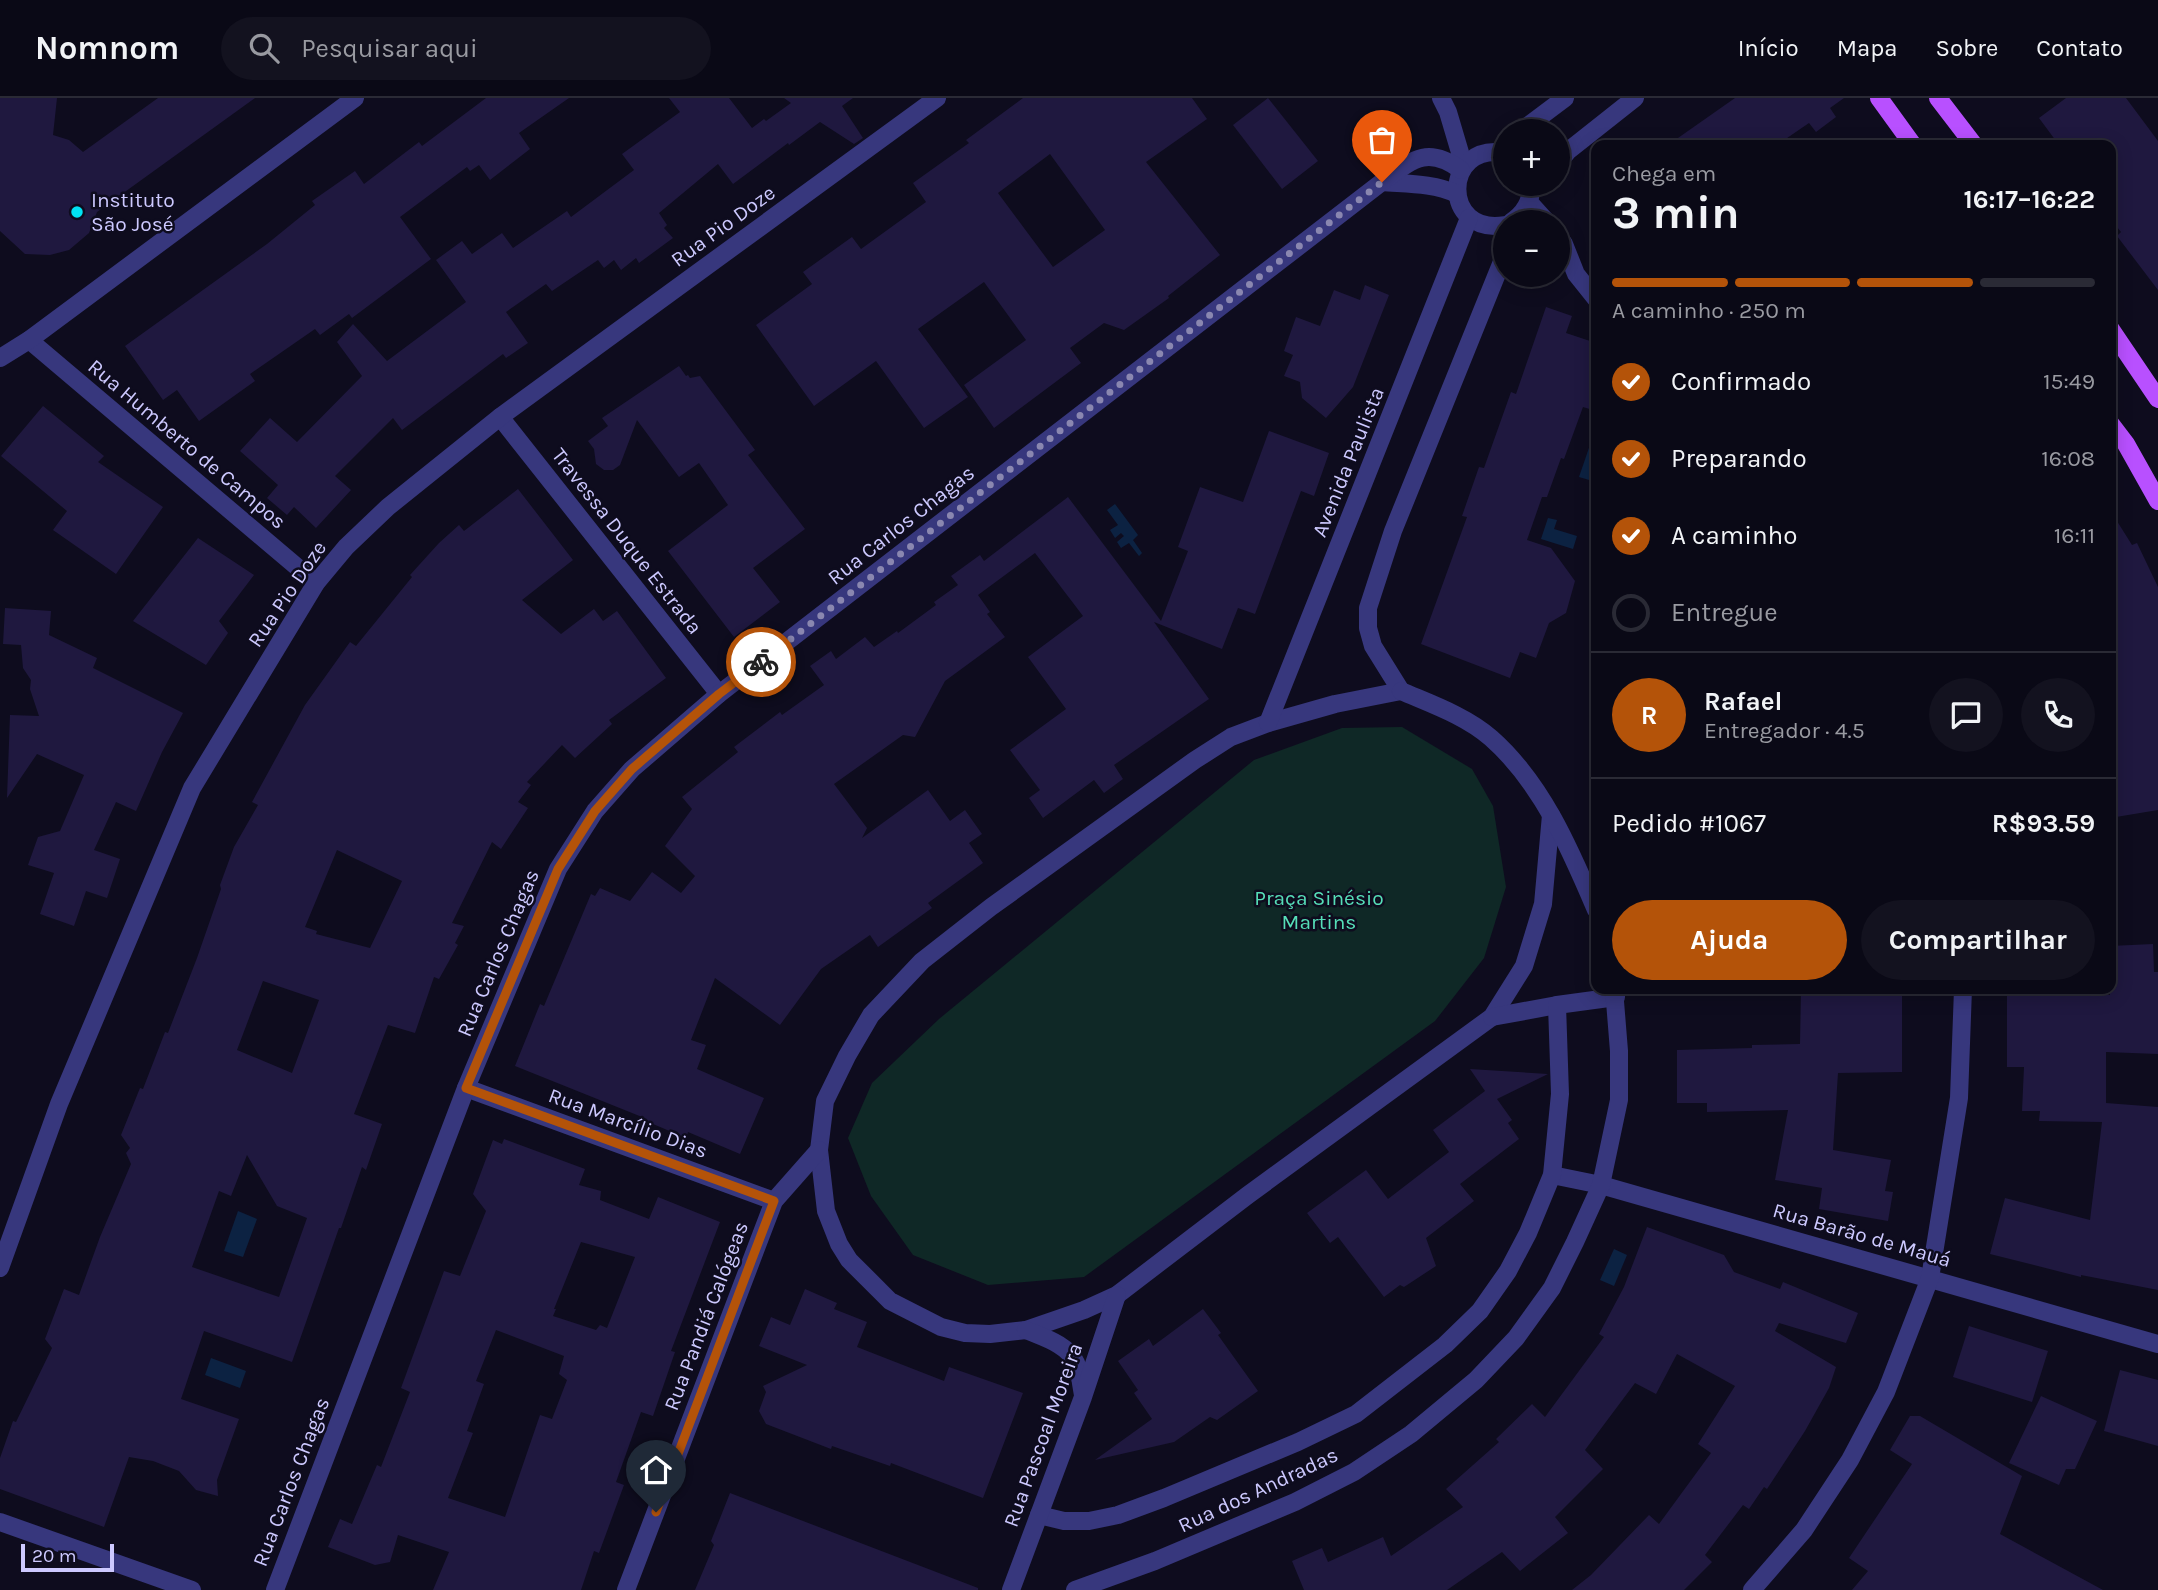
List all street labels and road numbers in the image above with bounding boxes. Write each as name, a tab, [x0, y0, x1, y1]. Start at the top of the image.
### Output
street label: Rua Pio Doze	[666, 180, 780, 272]
street label: Rua Humberto de Campos	[83, 354, 291, 534]
street label: Avenida Paulista	[1307, 384, 1389, 540]
street label: Travessa Duque Estrada	[547, 443, 707, 639]
street label: Rua Carlos Chagas	[823, 460, 979, 590]
street label: Rua Pio Doze	[243, 536, 331, 652]
street label: Rua Carlos Chagas	[452, 866, 544, 1040]
street label: Rua Marcílio Dias	[545, 1083, 711, 1163]
street label: Rua Barão de Mauá	[1770, 1198, 1954, 1272]
street label: Rua Pandiá Calógeas	[659, 1218, 753, 1414]
street label: Rua Pascoal Moreira	[999, 1340, 1087, 1530]
street label: Rua Carlos Chagas	[248, 1394, 334, 1570]
street label: Rua dos Andradas	[1174, 1442, 1342, 1538]

